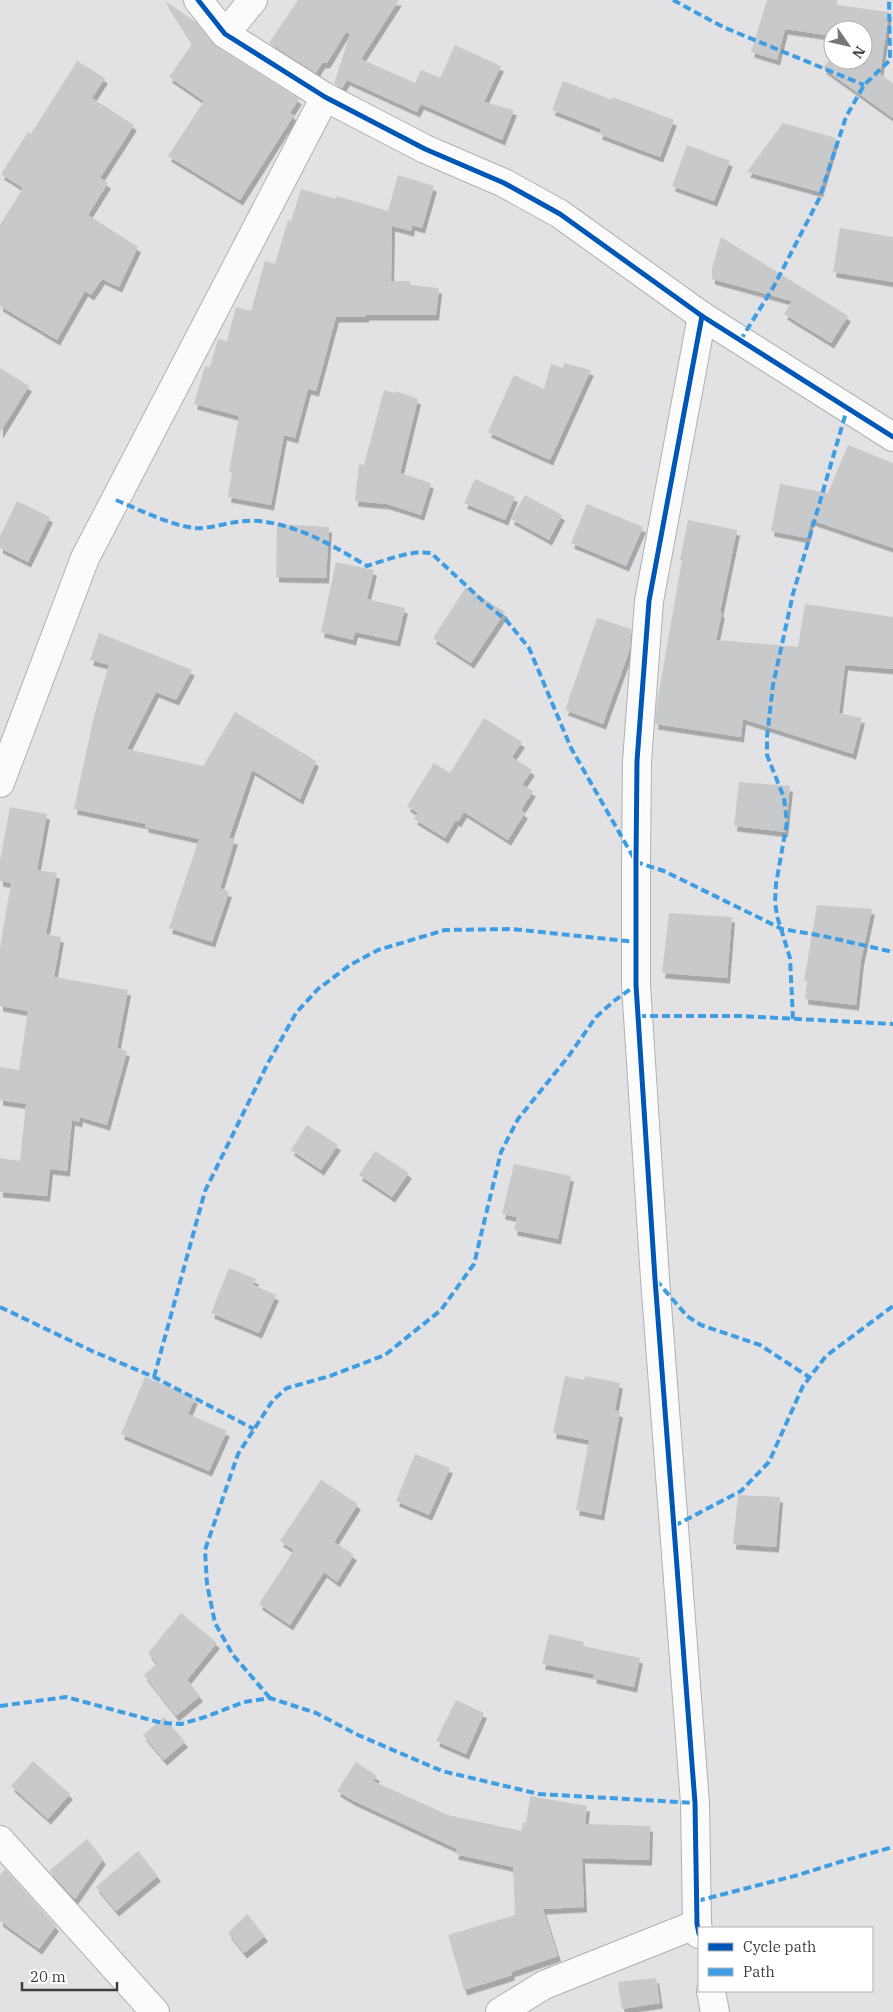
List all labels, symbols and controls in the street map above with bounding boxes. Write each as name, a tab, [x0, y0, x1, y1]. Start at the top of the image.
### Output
north arrow	[823, 20, 873, 70]
text: N	[848, 43, 869, 62]
legend	[698, 1927, 873, 1992]
text: Cycle path	[743, 1937, 816, 1956]
scale bar	[22, 1960, 118, 1992]
text: Path	[743, 1962, 775, 1981]
text: 20 m	[30, 1967, 66, 1986]

